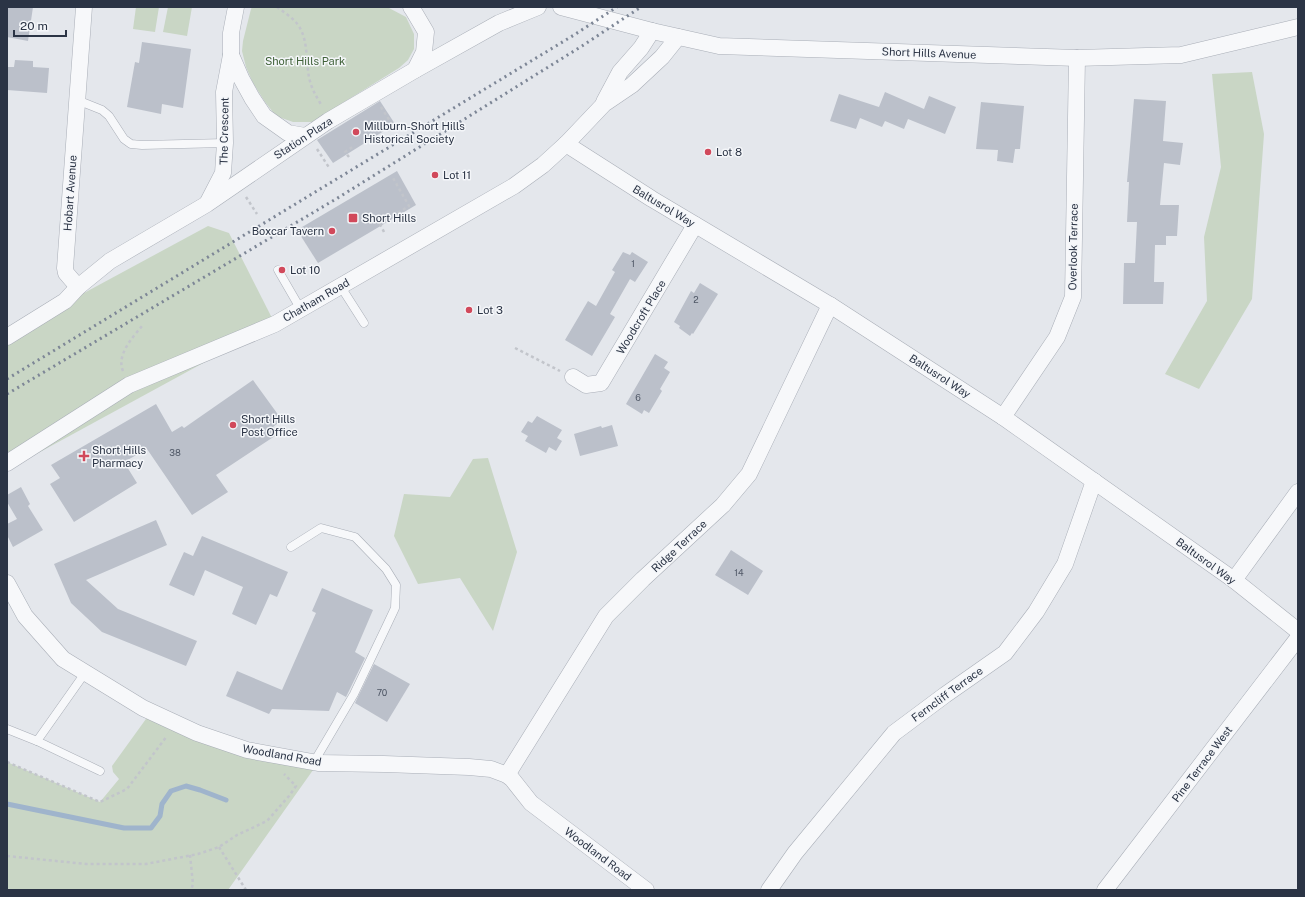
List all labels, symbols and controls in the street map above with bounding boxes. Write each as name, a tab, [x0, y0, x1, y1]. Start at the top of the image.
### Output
scale bar	[14, 12, 66, 38]
text: 20 m	[20, 19, 48, 33]
street label: Short Hills Avenue	[882, 45, 976, 61]
park label: Short Hills Park	[265, 55, 345, 67]
street label: The Crescent	[217, 97, 231, 165]
street label: Station Plaza	[272, 115, 334, 161]
place label: Millburn-Short Hills Historical Society	[364, 120, 465, 145]
marker: Millburn-Short Hills Historical Society	[351, 127, 361, 137]
place label: Lot 8	[716, 146, 742, 158]
marker: Lot 8	[703, 147, 713, 157]
street label: Hobart Avenue	[61, 155, 79, 231]
place label: Lot 11	[443, 169, 471, 181]
marker: Lot 11	[430, 170, 440, 180]
street label: Baltusrol Way	[631, 183, 697, 229]
street label: Overlook Terrace	[1066, 203, 1080, 291]
marker: Short Hills	[347, 212, 359, 224]
place label: Short Hills	[362, 212, 417, 224]
place label: Boxcar Tavern	[252, 225, 324, 237]
marker: Boxcar Tavern	[327, 226, 337, 236]
house number: 1	[631, 258, 635, 269]
place label: Lot 10	[290, 264, 321, 276]
marker: Lot 10	[277, 265, 287, 275]
street label: Chatham Road	[281, 276, 351, 324]
street label: Woodcroft Place	[614, 278, 668, 356]
house number: 2	[693, 294, 699, 305]
place label: Lot 3	[477, 304, 503, 316]
marker: Lot 3	[464, 305, 474, 315]
street label: Baltusrol Way	[907, 352, 973, 400]
house number: 6	[635, 392, 641, 403]
place label: Short Hills Post Office	[241, 413, 298, 438]
marker: Short Hills Post Office	[228, 420, 238, 430]
place label: Short Hills Pharmacy	[92, 444, 147, 469]
house number: 38	[169, 447, 181, 458]
marker: Short Hills Pharmacy	[79, 451, 89, 461]
street label: Ridge Terrace	[649, 517, 709, 575]
street label: Baltusrol Way	[1174, 535, 1238, 587]
house number: 14	[734, 567, 744, 578]
street label: Ferncliff Terrace	[909, 664, 985, 724]
house number: 70	[377, 687, 388, 698]
street label: Pine Terrace West	[1170, 724, 1234, 804]
street label: Woodland Road	[242, 742, 322, 768]
street label: Woodland Road	[562, 825, 634, 883]

